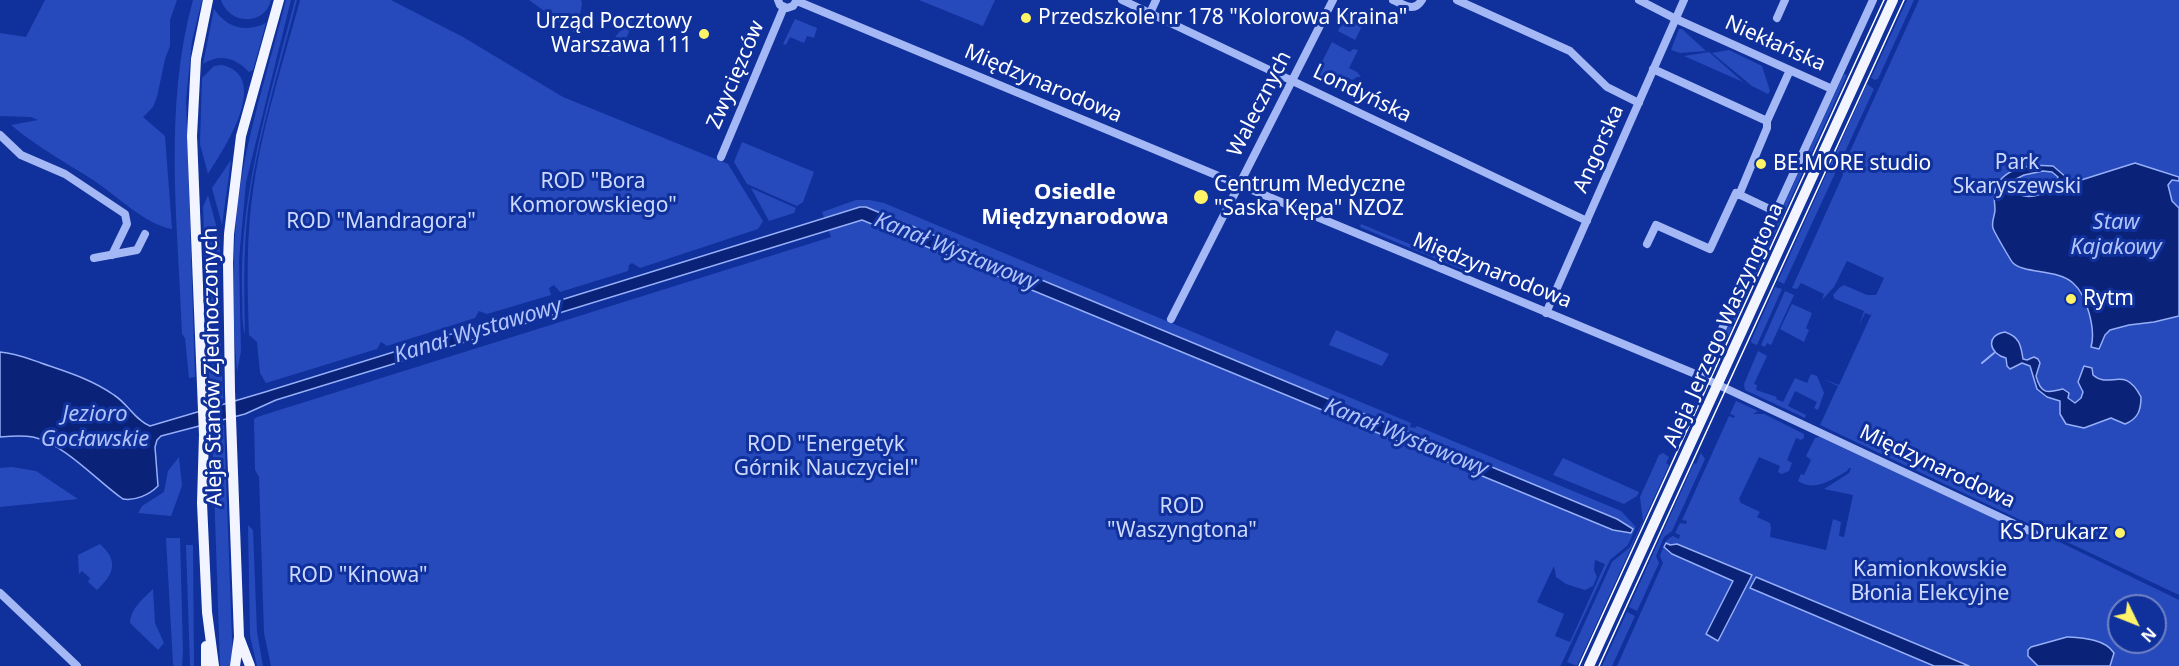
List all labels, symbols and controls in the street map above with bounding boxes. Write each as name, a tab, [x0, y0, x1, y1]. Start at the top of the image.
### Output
place label: Przedszkole nr 178 "Kolorowa Kraina"	[1038, 5, 1407, 31]
place label: Urząd Pocztowy Warszawa 111	[536, 9, 692, 59]
marker: Przedszkole nr 178 "Kolorowa Kraina"	[1019, 11, 1033, 25]
street label: Niekłańska	[1721, 11, 1829, 77]
street label: Zwycięzców	[702, 17, 770, 133]
marker: Urząd Pocztowy Warszawa 111	[697, 27, 711, 41]
street label: Międzynarodowa	[960, 39, 1126, 129]
street label: Walecznych	[1223, 47, 1297, 161]
street label: Londyńska	[1309, 59, 1415, 129]
street label: Angorska	[1568, 101, 1630, 197]
park label: Park Skaryszewski	[1953, 150, 2081, 200]
place label: BE.MORE studio	[1773, 151, 1931, 177]
marker: BE.MORE studio	[1754, 157, 1768, 171]
park label: ROD "Bora Komorowskiego"	[509, 169, 677, 219]
place label: Centrum Medyczne "Saska Kępa" NZOZ	[1214, 172, 1406, 222]
district label: Osiedle Międzynarodowa	[981, 180, 1169, 231]
marker: Centrum Medyczne "Saska Kępa" NZOZ	[1192, 188, 1210, 206]
street label: Aleja Jerzego Waszyngtona	[1659, 199, 1789, 451]
water label: Kanał Wystawowy	[870, 207, 1042, 297]
park label: ROD "Mandragora"	[286, 209, 476, 235]
water label: Staw Kajakowy	[2070, 210, 2162, 262]
street label: Aleja Stanów Zjednoczonych	[198, 227, 228, 507]
street label: Międzynarodowa	[1409, 228, 1575, 314]
place label: Rytm	[2083, 286, 2134, 312]
marker: Rytm	[2064, 292, 2078, 306]
water label: Kanał Wystawowy	[391, 293, 565, 369]
water label: Kanał Wystawowy	[1320, 393, 1492, 483]
water label: Jezioro Gocławskie	[41, 402, 149, 454]
street label: Międzynarodowa	[1855, 420, 2019, 514]
park label: ROD "Energetyk Górnik Nauczyciel"	[734, 432, 918, 482]
park label: ROD "Waszyngtona"	[1107, 494, 1257, 544]
place label: KS Drukarz	[1999, 520, 2108, 546]
marker: KS Drukarz	[2113, 526, 2127, 540]
park label: Kamionkowskie Błonia Elekcyjne	[1851, 557, 2009, 607]
park label: ROD "Kinowa"	[288, 563, 428, 589]
north arrow	[2107, 594, 2167, 654]
text: N	[2136, 623, 2161, 647]

